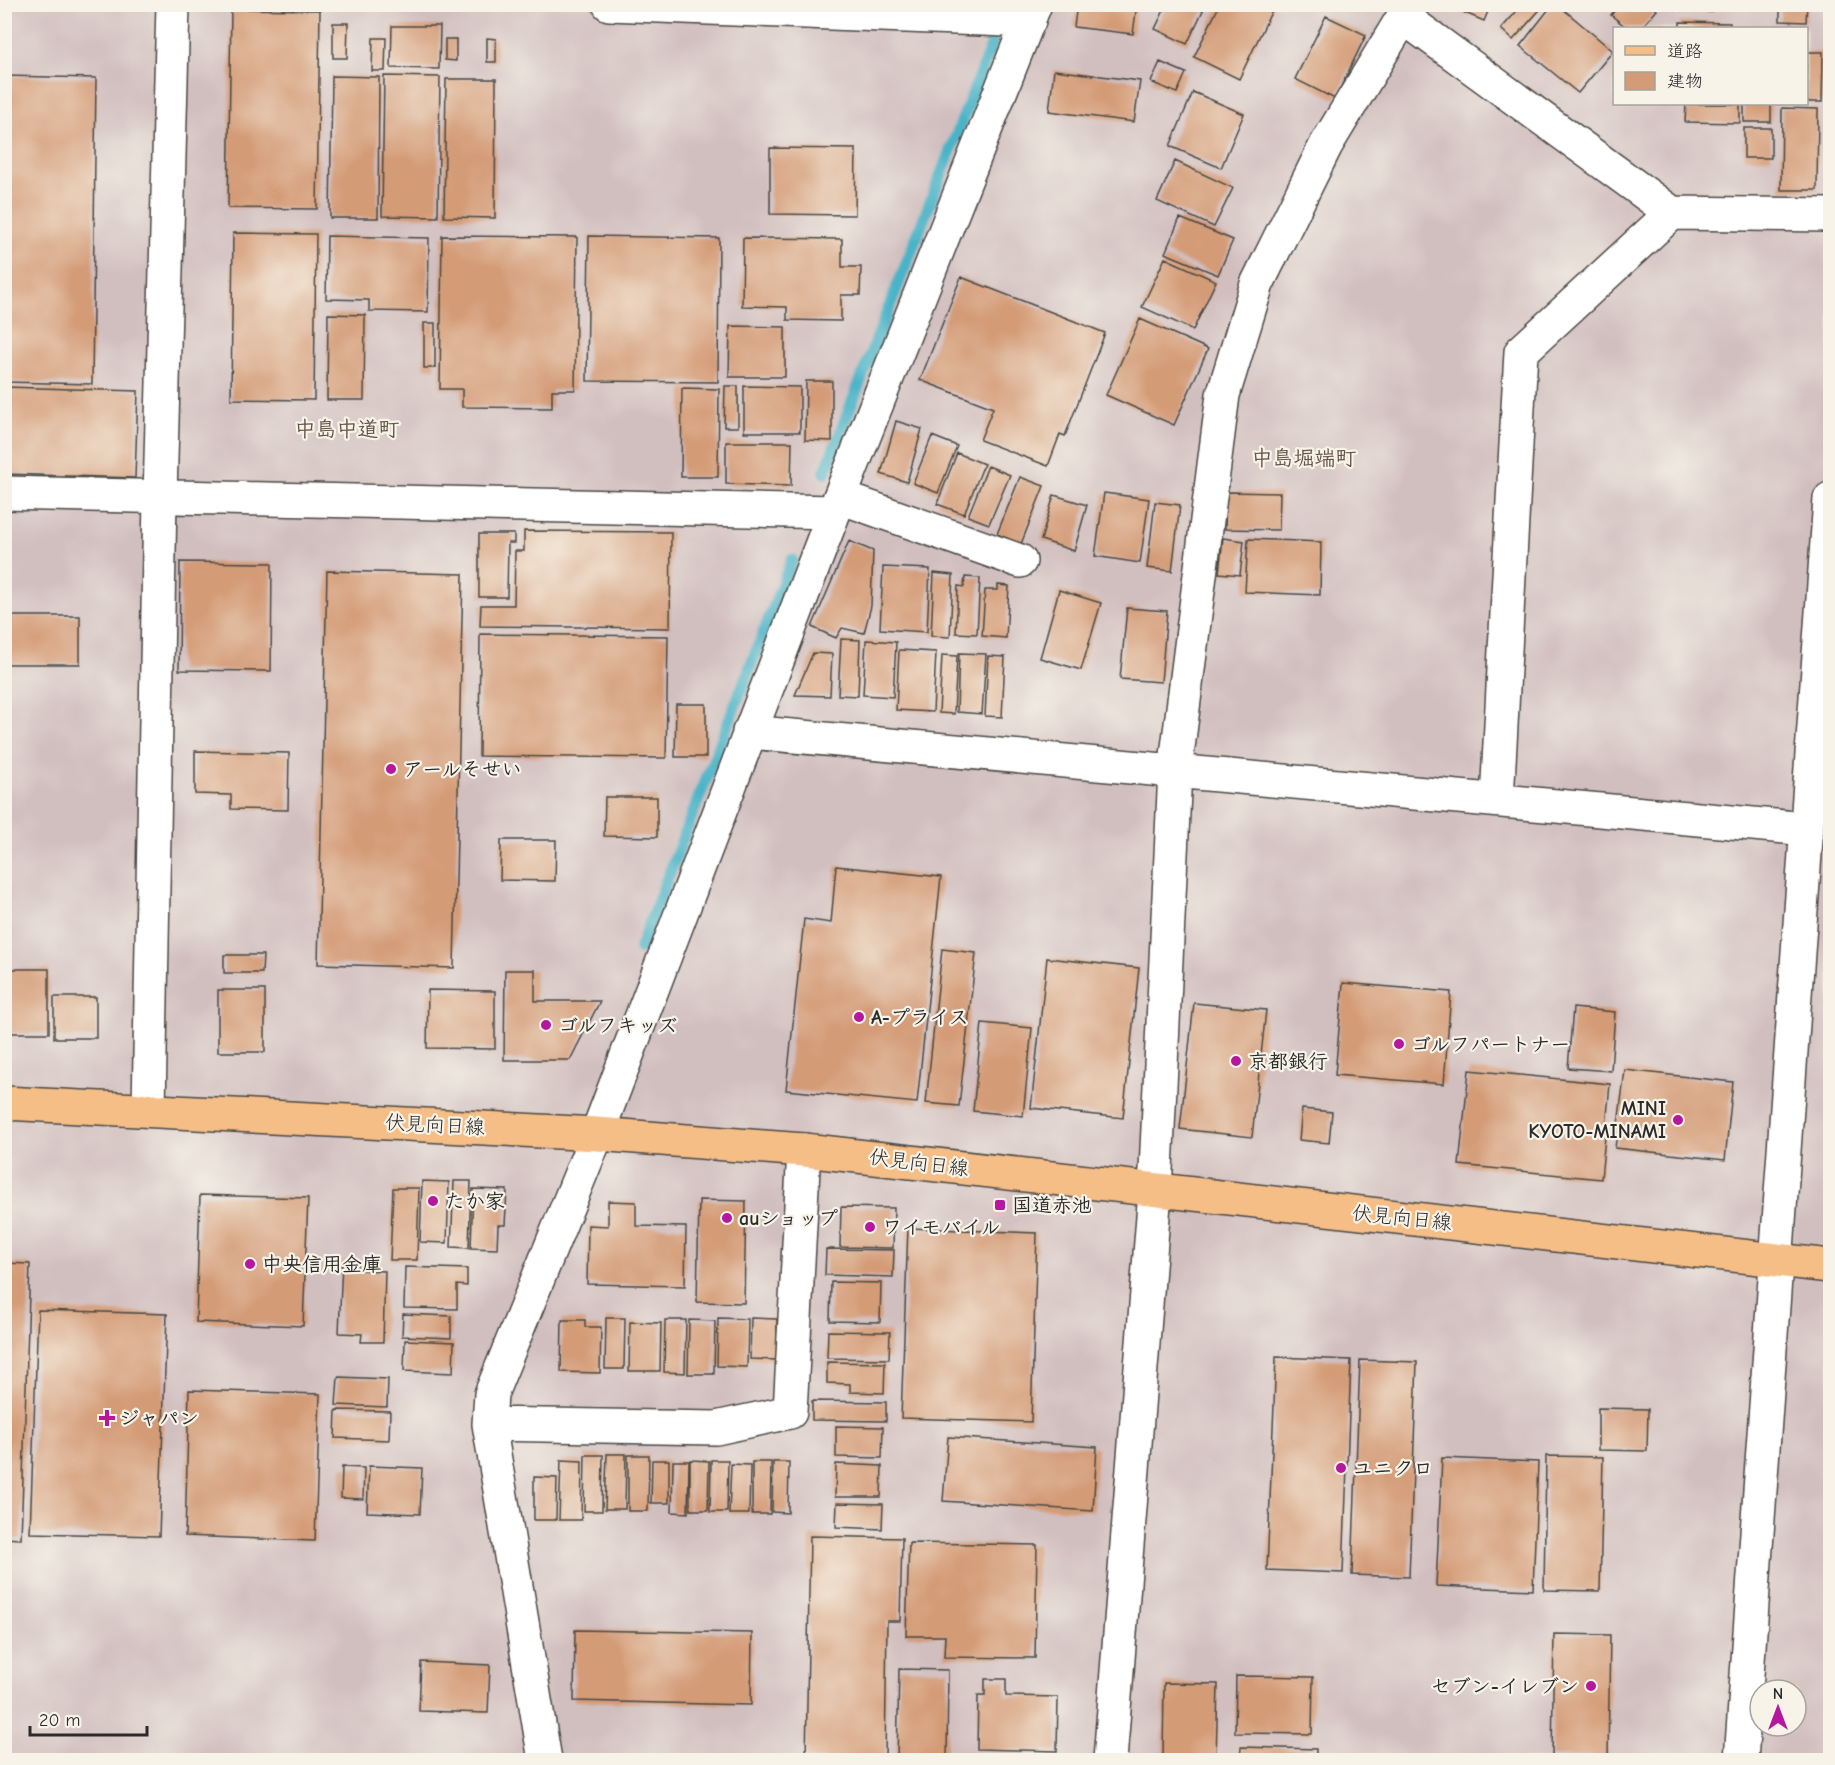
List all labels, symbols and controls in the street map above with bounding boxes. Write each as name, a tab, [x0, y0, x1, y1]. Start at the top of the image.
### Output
legend	[1613, 27, 1808, 105]
text: 道路	[1667, 41, 1703, 62]
text: 建物	[1667, 71, 1703, 92]
district label: 中島中道町	[295, 417, 400, 441]
district label: 中島堀端町	[1252, 446, 1357, 470]
place label: アールそせい	[403, 758, 521, 781]
marker: アールそせい	[384, 762, 398, 776]
place label: A-プライス	[871, 1006, 969, 1029]
marker: A-プライス	[852, 1010, 866, 1024]
place label: ゴルフキッズ	[558, 1014, 677, 1037]
marker: ゴルフキッズ	[539, 1018, 553, 1032]
place label: ゴルフパートナー	[1411, 1033, 1570, 1056]
marker: ゴルフパートナー	[1392, 1037, 1406, 1051]
place label: 京都銀行	[1248, 1050, 1328, 1073]
marker: 京都銀行	[1229, 1054, 1243, 1068]
place label: MINI KYOTO-MINAMI	[1528, 1097, 1666, 1143]
street label: 伏見向日線	[384, 1111, 486, 1139]
marker: MINI KYOTO-MINAMI	[1671, 1113, 1685, 1127]
street label: 伏見向日線	[868, 1145, 970, 1181]
place label: たか家	[445, 1190, 505, 1213]
marker: たか家	[426, 1194, 440, 1208]
place label: 国道赤池	[1012, 1194, 1092, 1217]
marker: 国道赤池	[993, 1198, 1007, 1212]
street label: 伏見向日線	[1351, 1201, 1453, 1235]
place label: auショップ	[739, 1207, 838, 1230]
marker: auショップ	[720, 1211, 734, 1225]
place label: ワイモバイル	[882, 1216, 1001, 1239]
marker: ワイモバイル	[863, 1220, 877, 1234]
place label: 中央信用金庫	[262, 1253, 382, 1276]
marker: 中央信用金庫	[243, 1257, 257, 1271]
place label: ジャパン	[119, 1407, 199, 1430]
marker: ジャパン	[100, 1411, 114, 1425]
place label: ユニクロ	[1353, 1457, 1433, 1480]
marker: ユニクロ	[1334, 1461, 1348, 1475]
place label: セブン-イレブン	[1431, 1675, 1579, 1698]
north arrow	[1748, 1678, 1808, 1738]
marker: セブン-イレブン	[1584, 1679, 1598, 1693]
text: N	[1773, 1685, 1783, 1703]
scale bar	[30, 1699, 147, 1737]
text: 20 m	[39, 1710, 80, 1731]

